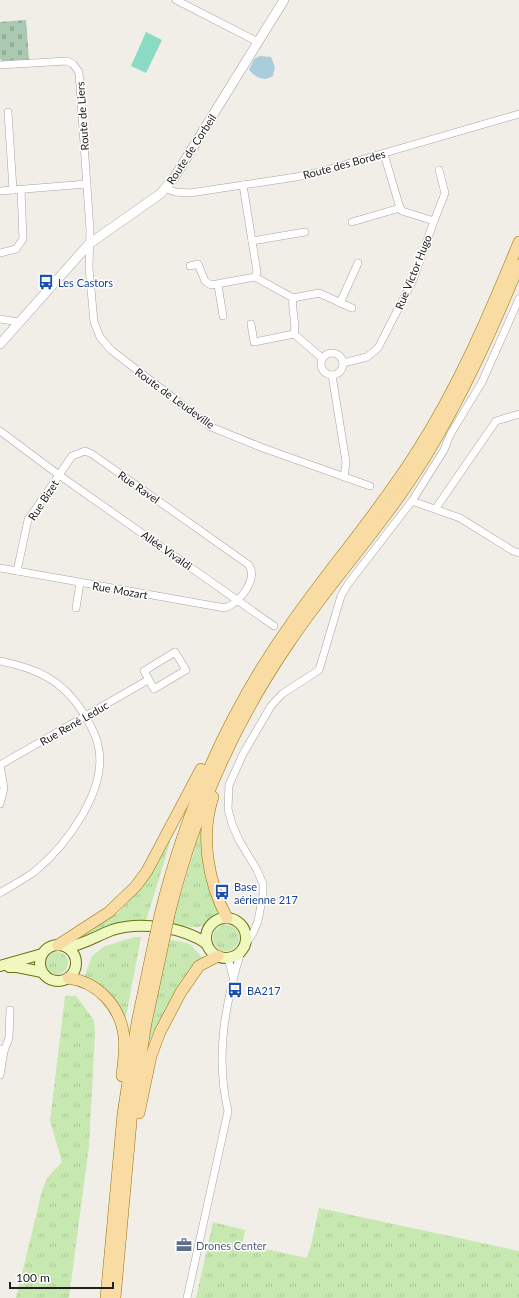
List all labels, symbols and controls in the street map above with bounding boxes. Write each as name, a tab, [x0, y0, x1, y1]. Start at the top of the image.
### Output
street label: Route de Liers	[73, 81, 91, 151]
street label: Route de Corbeil	[164, 112, 218, 186]
street label: Route des Bordes	[301, 147, 387, 181]
street label: Rue Victor Hugo	[392, 233, 434, 311]
bus stop icon: Les Castors	[37, 273, 55, 291]
place label: Les Castors	[58, 276, 113, 289]
street label: Route de Leudeville	[133, 365, 217, 431]
street label: Rue Ravel	[116, 468, 162, 506]
street label: Rue Bizet	[25, 477, 61, 523]
street label: Allée Vivaldi	[139, 528, 195, 572]
street label: Rue Mozart	[91, 579, 149, 601]
street label: Rue René Leduc	[37, 698, 111, 748]
place label: Base aérienne 217	[234, 880, 298, 906]
bus stop icon: Base aérienne 217	[213, 883, 231, 901]
bus stop icon: BA217	[226, 981, 244, 999]
place label: BA217	[247, 984, 281, 997]
office icon: Drones Center	[175, 1236, 193, 1254]
place label: Drones Center	[196, 1239, 267, 1252]
scale bar	[10, 1264, 113, 1290]
text: 100 m	[16, 1270, 50, 1285]

